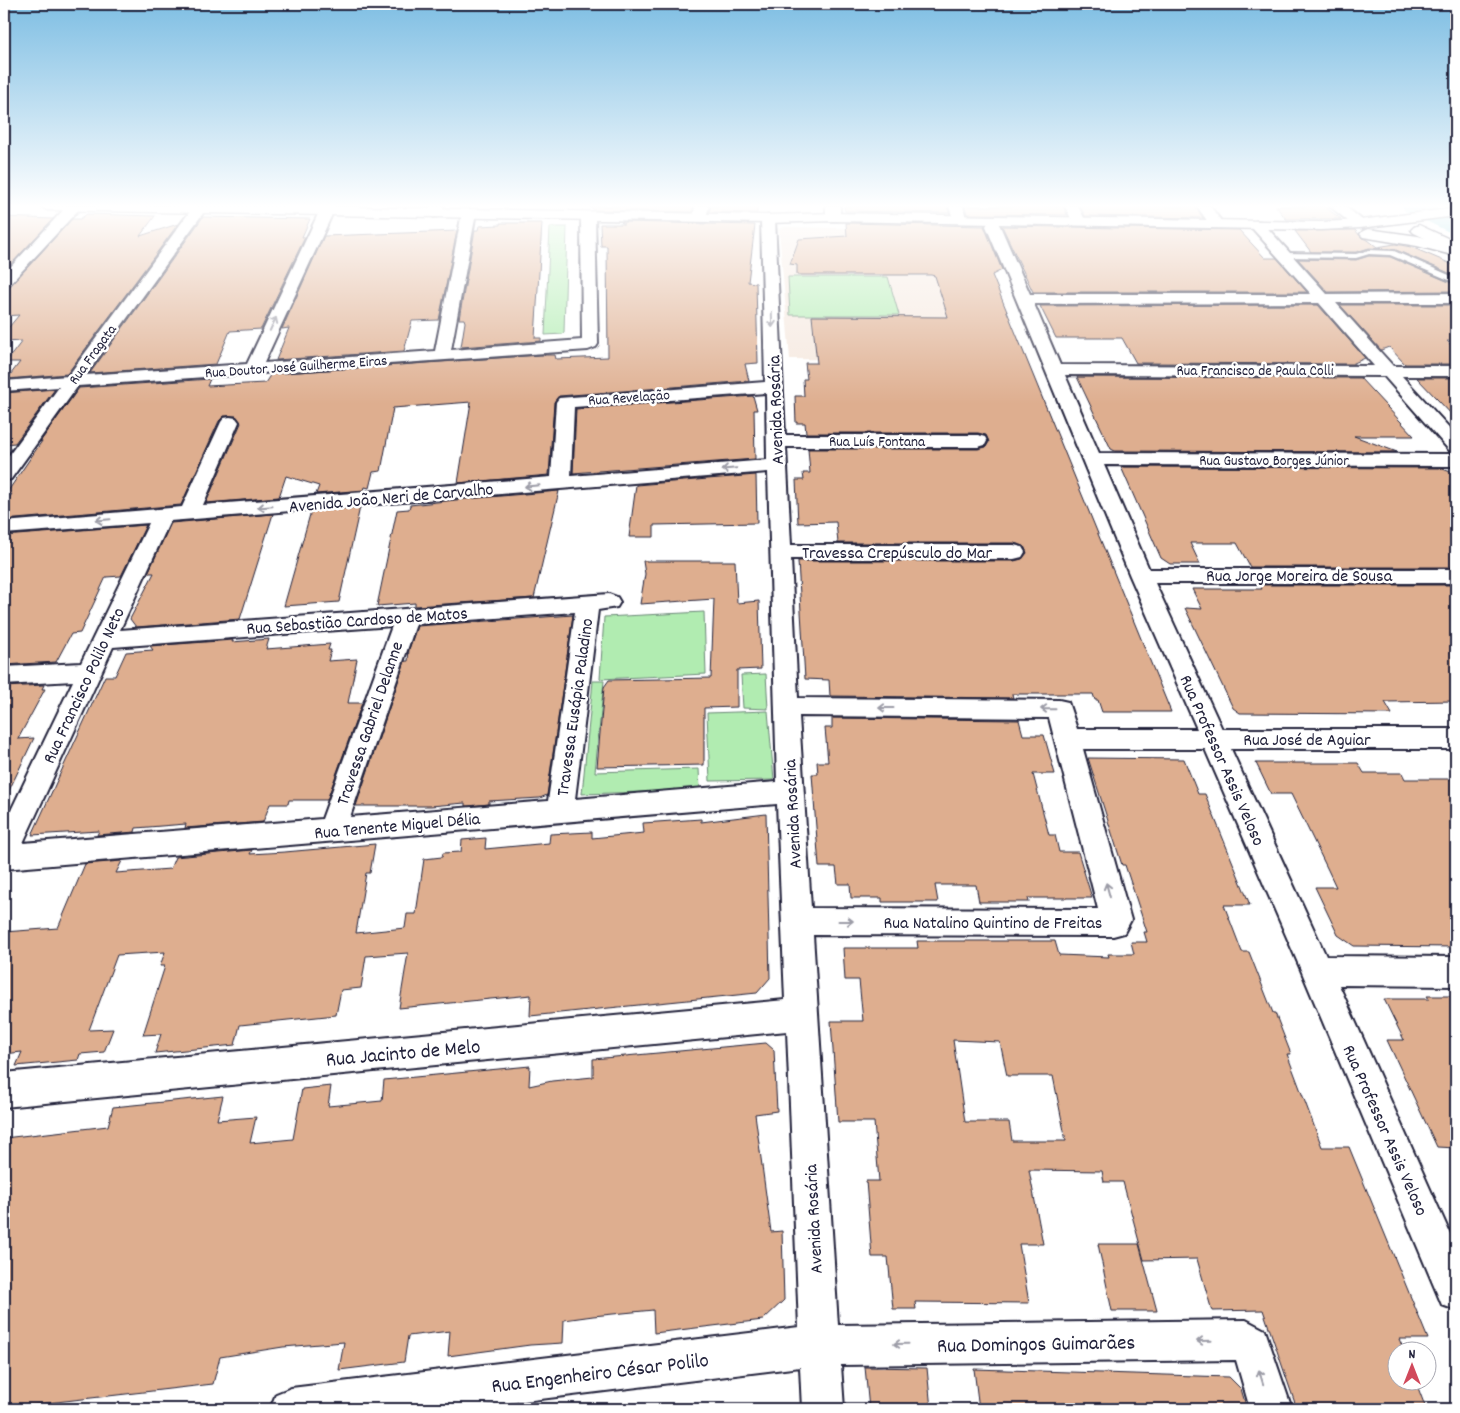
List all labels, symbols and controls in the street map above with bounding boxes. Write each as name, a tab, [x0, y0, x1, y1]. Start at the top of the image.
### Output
one-way arrow	[767, 312, 777, 328]
one-way arrow	[269, 317, 279, 332]
street label: Rua Fragata	[64, 320, 124, 390]
street label: Rua Doutor José Guilherme Eiras	[204, 351, 388, 385]
street label: Avenida Rosária	[763, 354, 792, 465]
street label: Rua Francisco de Paula Colli	[1176, 361, 1334, 383]
street label: Rua Revelação	[588, 385, 671, 413]
street label: Rua Luís Fontana	[829, 432, 926, 454]
street label: Rua Gustavo Borges Júnior	[1199, 451, 1349, 473]
one-way arrow	[721, 465, 737, 474]
street label: Avenida João Neri de Carvalho	[288, 478, 495, 521]
one-way arrow	[524, 481, 540, 490]
one-way arrow	[258, 502, 274, 512]
one-way arrow	[96, 516, 112, 525]
street label: Travessa Crepúsculo do Mar	[802, 542, 992, 567]
street label: Rua Jorge Moreira de Sousa	[1206, 565, 1393, 590]
street label: Rua Sebastião Cardoso de Matos	[246, 602, 469, 643]
street label: Rua Francisco Polilo Neto	[38, 604, 132, 768]
street label: Travessa Eusápia Paladino	[552, 617, 601, 798]
street label: Travessa Gabriel Delanne	[332, 639, 411, 809]
street label: Rua Professor Assis Veloso	[1172, 672, 1270, 850]
one-way arrow	[878, 703, 894, 713]
one-way arrow	[1041, 704, 1057, 714]
street label: Rua José de Aguiar	[1243, 729, 1371, 754]
street label: Avenida Rosária	[779, 758, 810, 869]
street label: Rua Tenente Miguel Délia	[313, 808, 482, 847]
one-way arrow	[1103, 882, 1112, 898]
street label: Rua Natalino Quintino de Freitas	[884, 912, 1102, 937]
one-way arrow	[838, 916, 854, 926]
street label: Rua Jacinto de Melo	[325, 1033, 482, 1077]
street label: Rua Professor Assis Veloso	[1335, 1042, 1433, 1220]
street label: Avenida Rosária	[800, 1163, 831, 1274]
street label: Rua Domingos Guimarães	[937, 1329, 1136, 1363]
one-way arrow	[1196, 1336, 1212, 1346]
one-way arrow	[893, 1339, 910, 1349]
north arrow	[1388, 1340, 1438, 1390]
text: N	[1409, 1345, 1416, 1365]
street label: Rua Engenheiro César Polilo	[490, 1347, 711, 1403]
one-way arrow	[1255, 1369, 1265, 1385]

